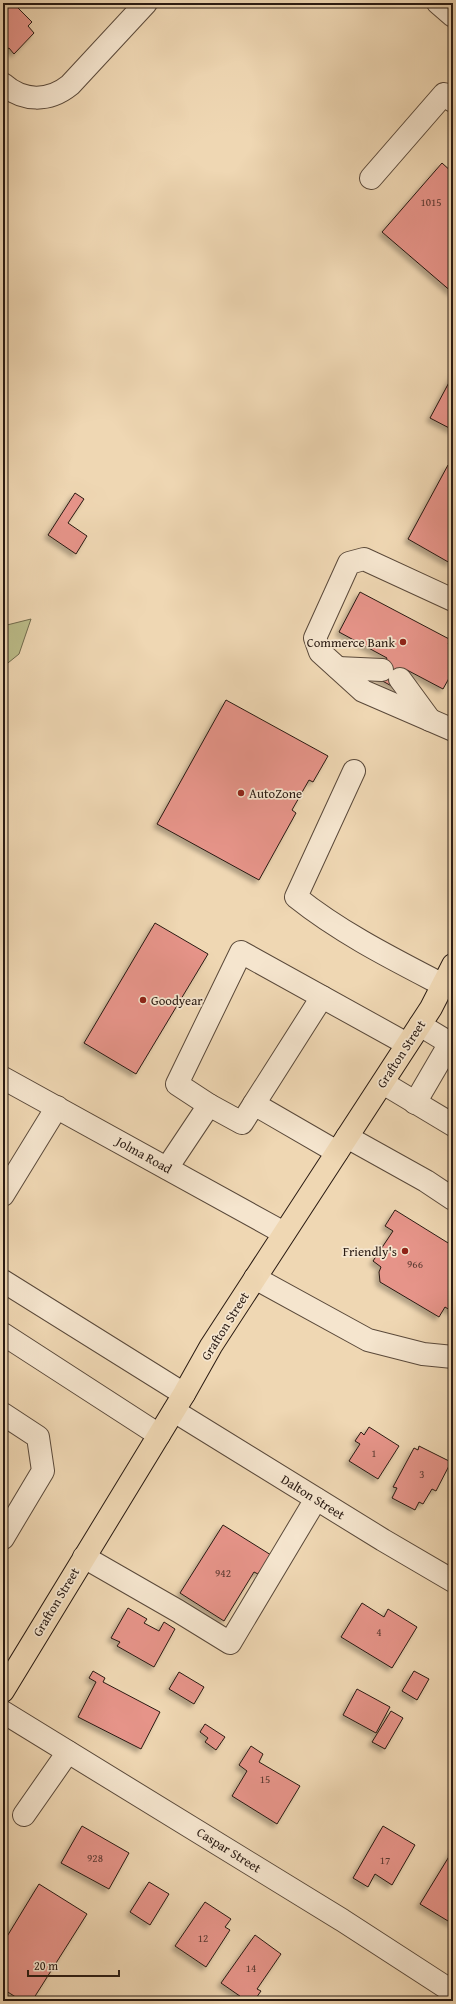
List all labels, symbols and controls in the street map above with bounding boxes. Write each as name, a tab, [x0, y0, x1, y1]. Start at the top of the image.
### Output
house number: 1015	[420, 194, 442, 210]
place label: Commerce Bank	[307, 633, 395, 652]
marker: Commerce Bank	[398, 637, 408, 647]
place label: AutoZone	[249, 784, 302, 803]
marker: AutoZone	[236, 788, 246, 798]
place label: Goodyear	[151, 991, 203, 1010]
marker: Goodyear	[138, 995, 148, 1005]
street label: Grafton Street	[372, 1016, 430, 1092]
street label: Jolma Road	[111, 1131, 175, 1178]
place label: Friendly's	[343, 1242, 397, 1261]
marker: Friendly's	[400, 1246, 410, 1256]
house number: 966	[407, 1256, 423, 1272]
street label: Grafton Street	[196, 1288, 254, 1364]
house number: 1	[371, 1445, 377, 1461]
house number: 3	[419, 1466, 425, 1482]
street label: Dalton Street	[277, 1470, 349, 1524]
street label: Grafton Street	[28, 1564, 84, 1640]
house number: 942	[215, 1565, 231, 1581]
house number: 4	[376, 1624, 382, 1640]
house number: 15	[260, 1771, 270, 1787]
street label: Caspar Street	[193, 1823, 265, 1878]
house number: 928	[87, 1850, 103, 1866]
house number: 17	[380, 1852, 390, 1868]
house number: 12	[198, 1930, 208, 1946]
scale bar	[28, 1952, 119, 1978]
text: 20 m	[34, 1957, 58, 1974]
house number: 14	[246, 1960, 256, 1976]

